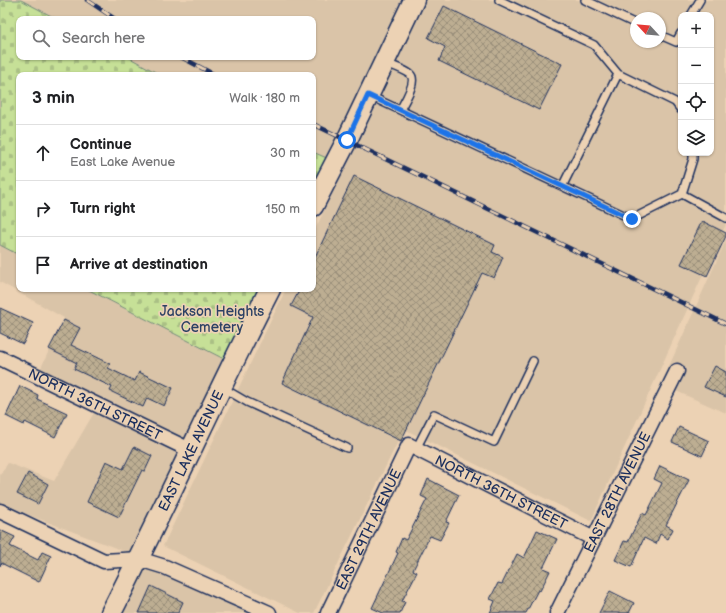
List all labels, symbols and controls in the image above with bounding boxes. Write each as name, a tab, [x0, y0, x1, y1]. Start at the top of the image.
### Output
north arrow	[630, 12, 666, 48]
map controls	[678, 12, 714, 156]
button: +	[678, 12, 714, 48]
search box	[16, 16, 316, 60]
icon: search	[30, 27, 52, 49]
text: Search here	[62, 29, 145, 48]
button: −	[678, 48, 714, 84]
button: locate	[678, 84, 714, 120]
text: 3 min	[32, 88, 75, 108]
text: Walk · 180 m	[229, 90, 300, 106]
button: layers	[678, 120, 714, 156]
route start	[338, 131, 356, 149]
text: Continue	[70, 135, 132, 154]
icon: ahead	[32, 142, 54, 164]
text: 30 m	[270, 145, 300, 161]
text: East Lake Avenue	[70, 154, 175, 170]
icon: right	[32, 198, 54, 220]
text: Turn right	[70, 199, 135, 218]
text: 150 m	[266, 201, 300, 217]
route end	[623, 210, 641, 228]
icon: arrive	[32, 254, 54, 276]
text: Arrive at destination	[70, 255, 208, 274]
park label: Jackson Heights Cemetery	[160, 303, 264, 336]
street label: NORTH 36TH STREET	[26, 365, 165, 444]
street label: EAST LAKE AVENUE	[155, 387, 227, 514]
street label: EAST 28TH AVENUE	[580, 429, 654, 555]
street label: NORTH 36TH STREET	[432, 452, 571, 533]
street label: EAST 29TH AVENUE	[332, 466, 405, 593]

